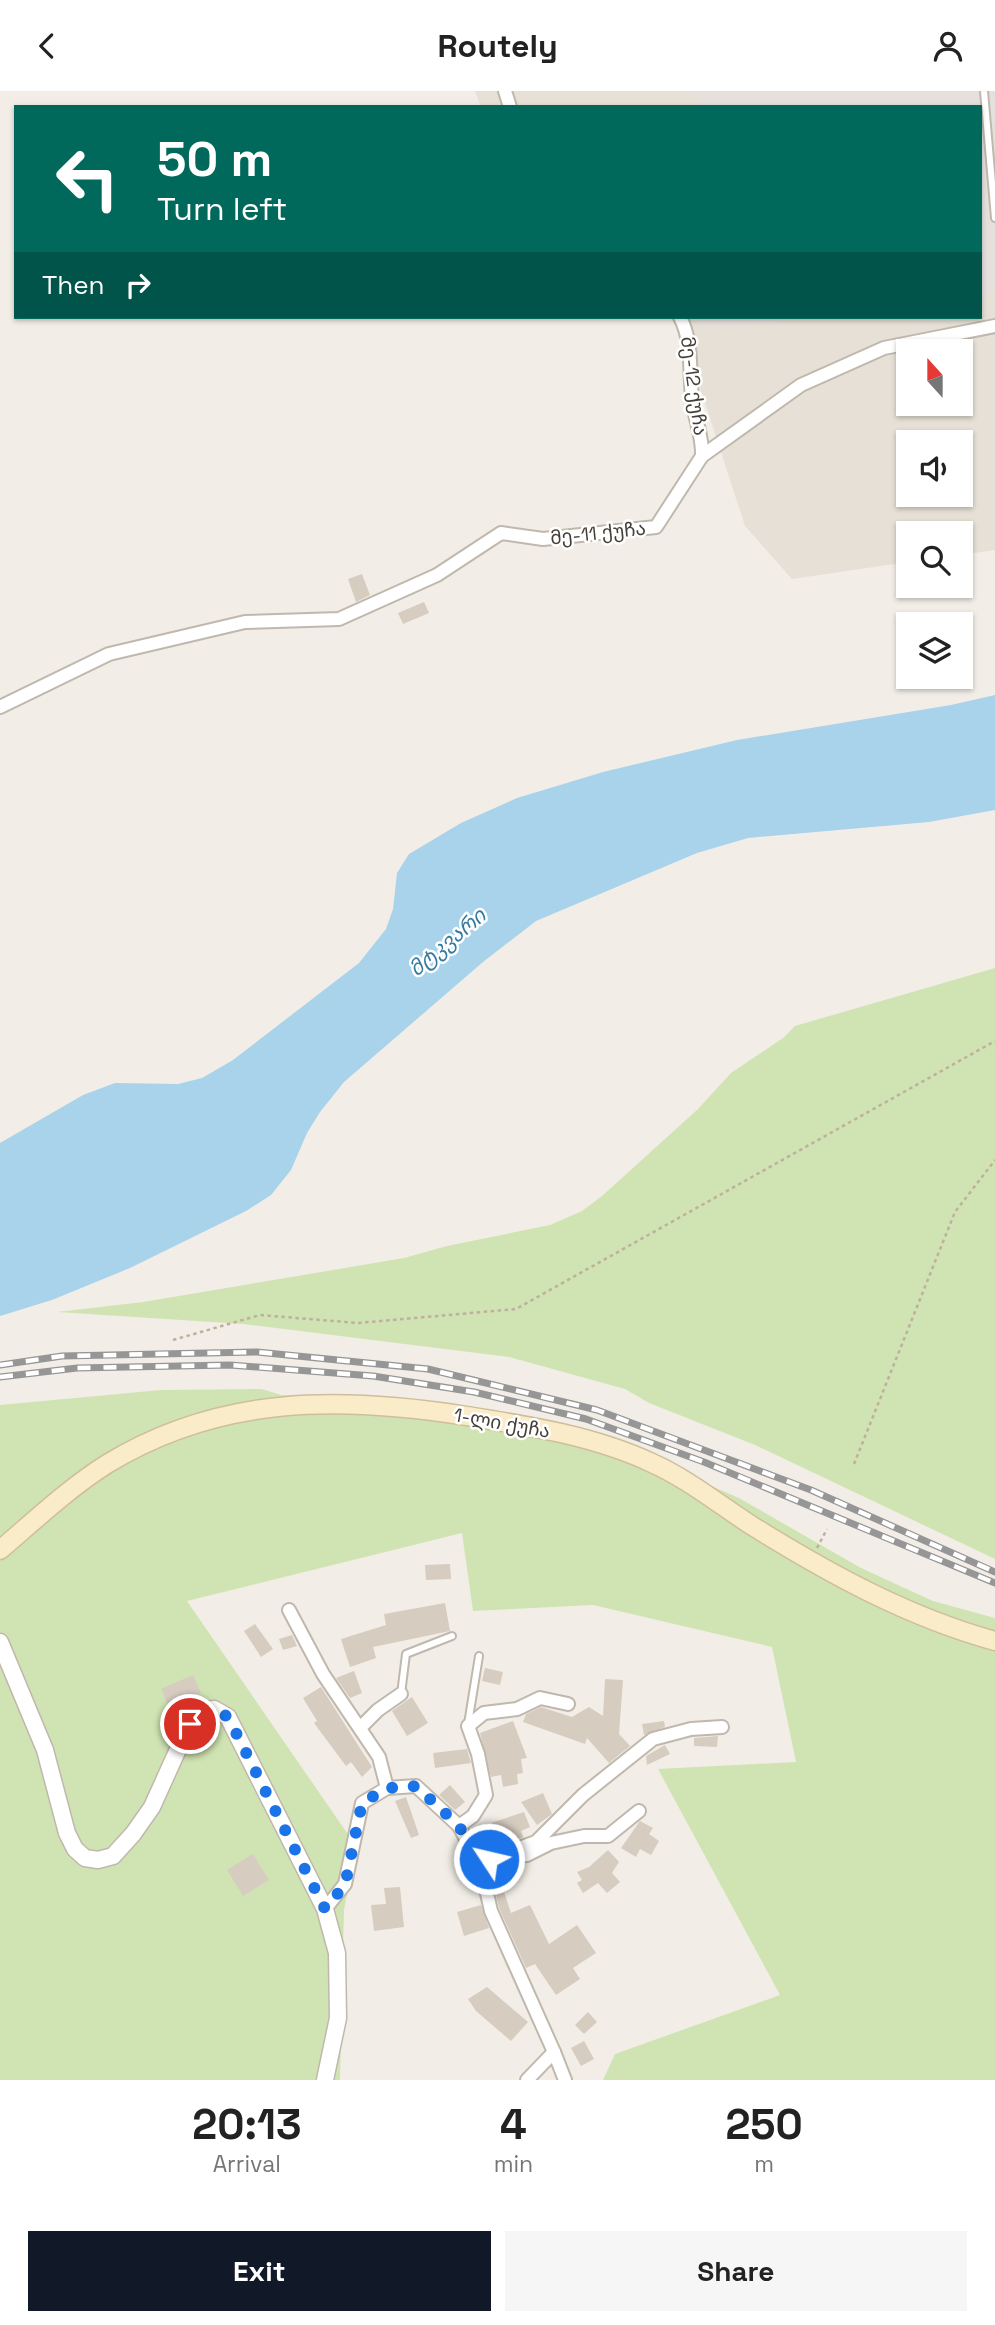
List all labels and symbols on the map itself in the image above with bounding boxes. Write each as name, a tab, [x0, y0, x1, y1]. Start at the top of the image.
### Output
street label: მე-12 ქუჩა	[675, 335, 713, 437]
north arrow	[896, 339, 973, 417]
street label: მე-11 ქუჩა	[549, 516, 647, 550]
water label: მტკვარი	[403, 901, 492, 982]
street label: 1-ლი ქუჩა	[452, 1402, 552, 1444]
pin	[160, 1694, 220, 1754]
position arrow	[452, 1822, 526, 1896]

